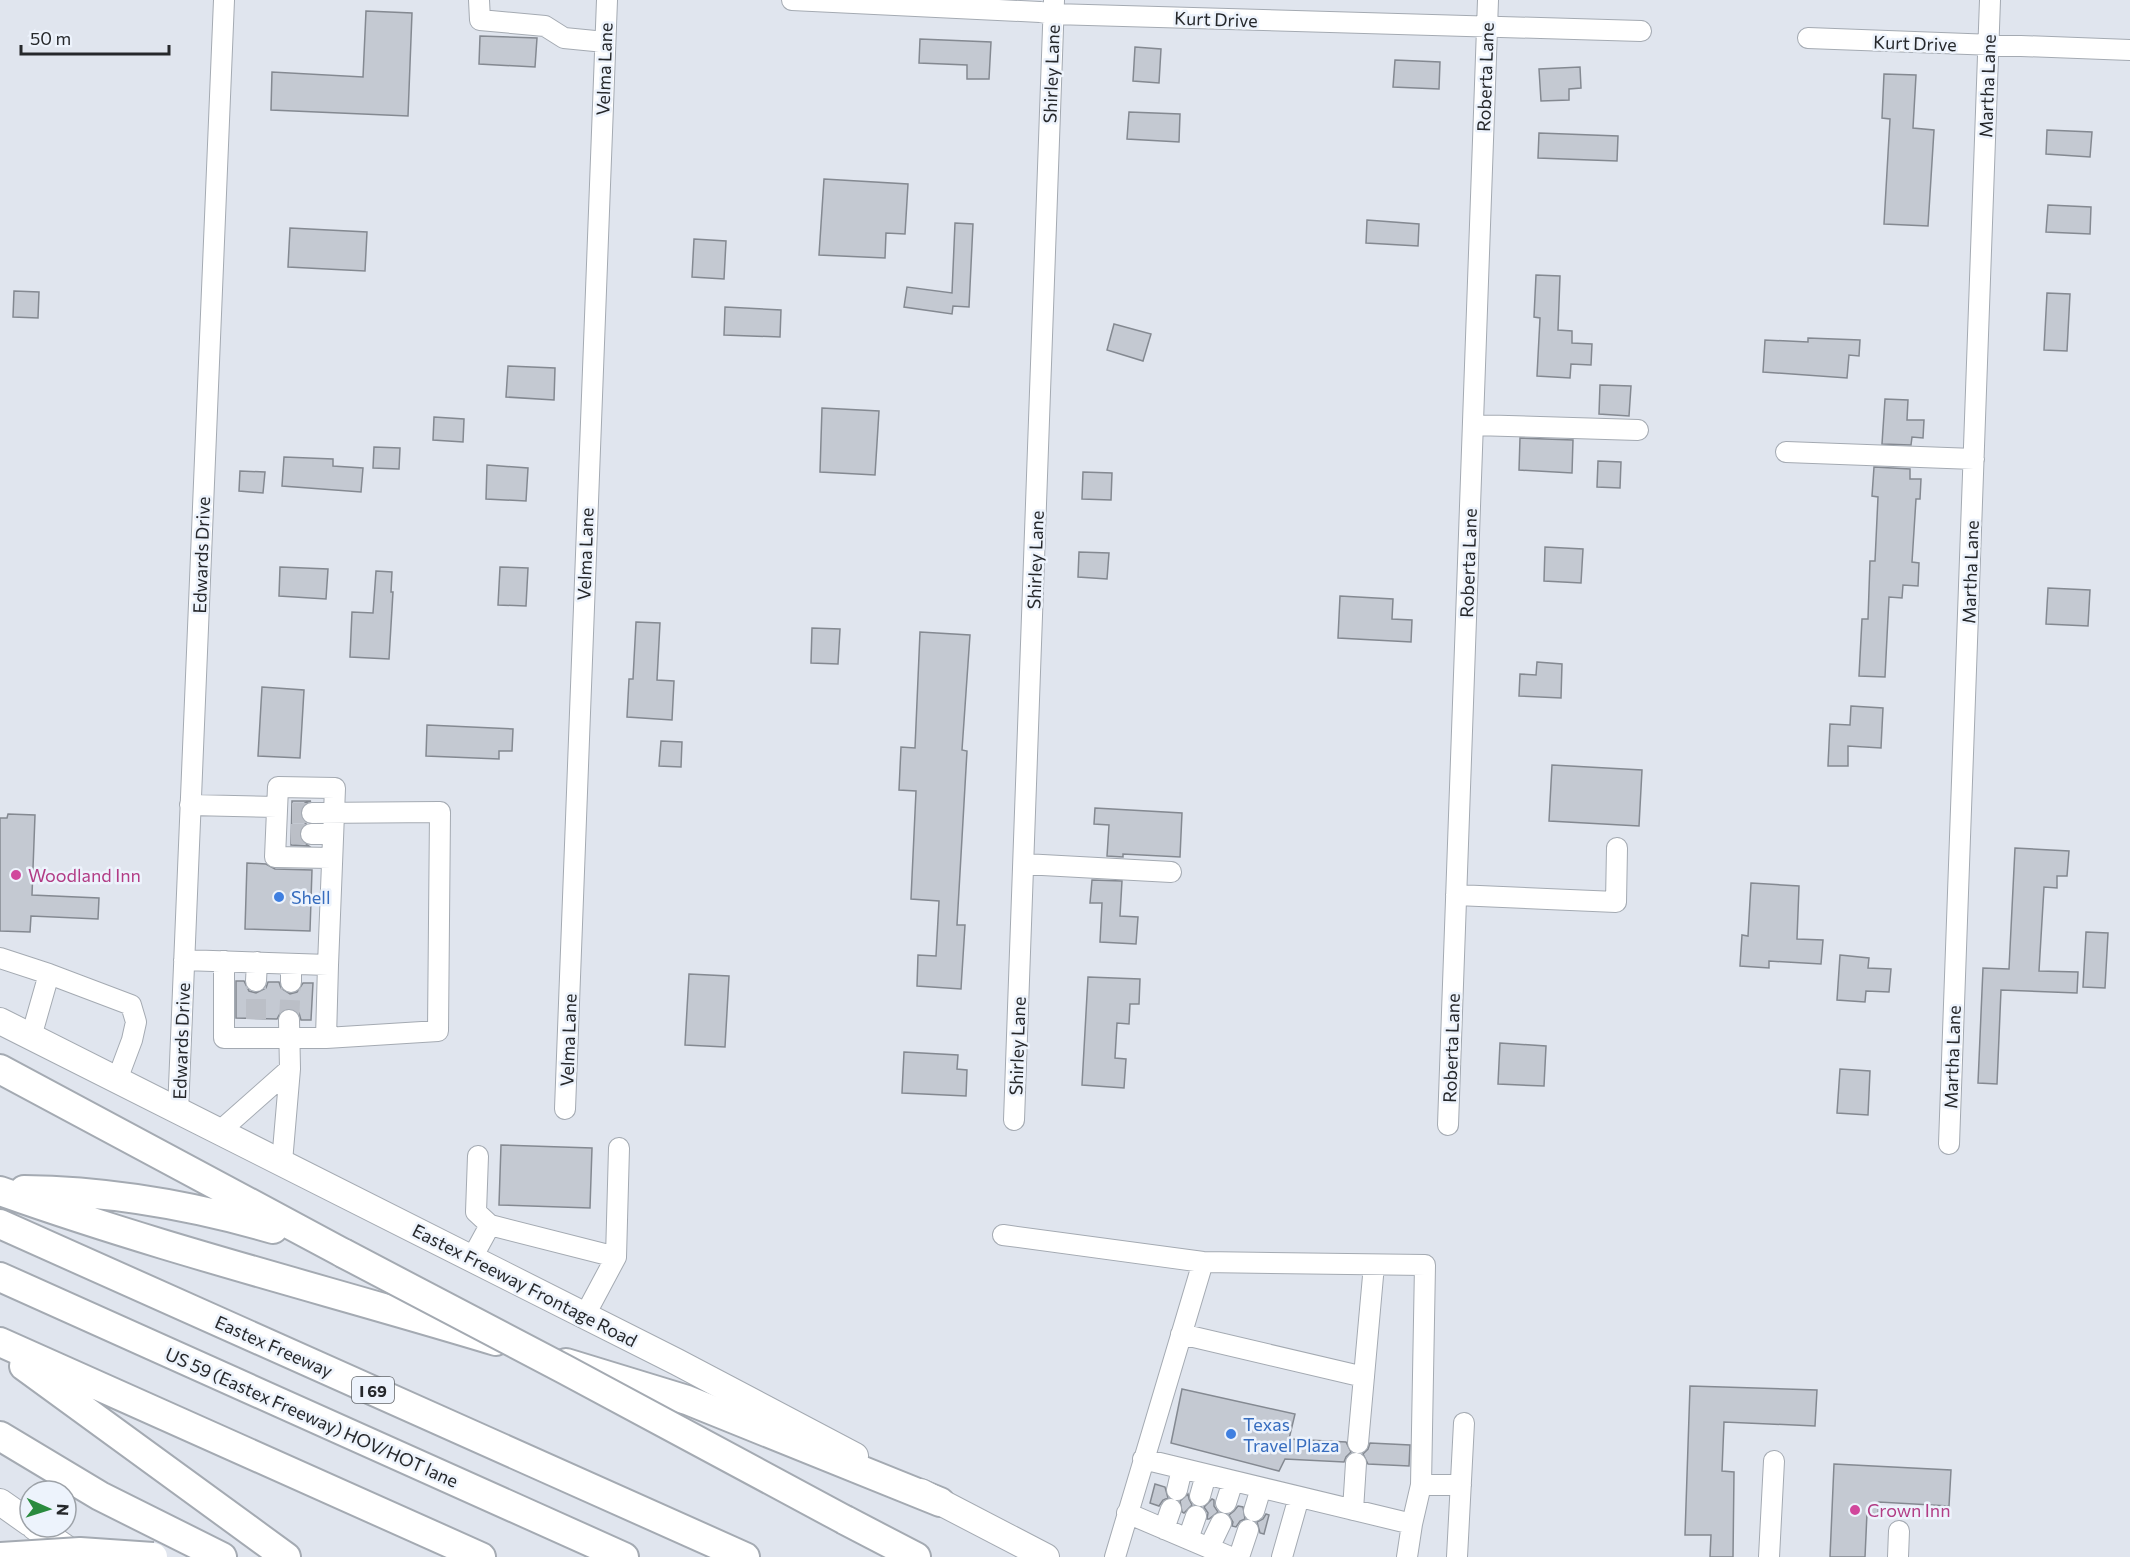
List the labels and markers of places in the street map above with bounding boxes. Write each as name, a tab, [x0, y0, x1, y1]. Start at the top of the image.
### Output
place label: Woodland Inn	[28, 864, 141, 886]
marker: Woodland Inn	[9, 868, 23, 882]
place label: Shell	[291, 886, 331, 908]
marker: Shell	[272, 890, 286, 904]
place label: Texas Travel Plaza	[1243, 1413, 1339, 1456]
marker: Texas Travel Plaza	[1224, 1427, 1238, 1441]
place label: Crown Inn	[1867, 1499, 1950, 1521]
marker: Crown Inn	[1848, 1503, 1862, 1517]

